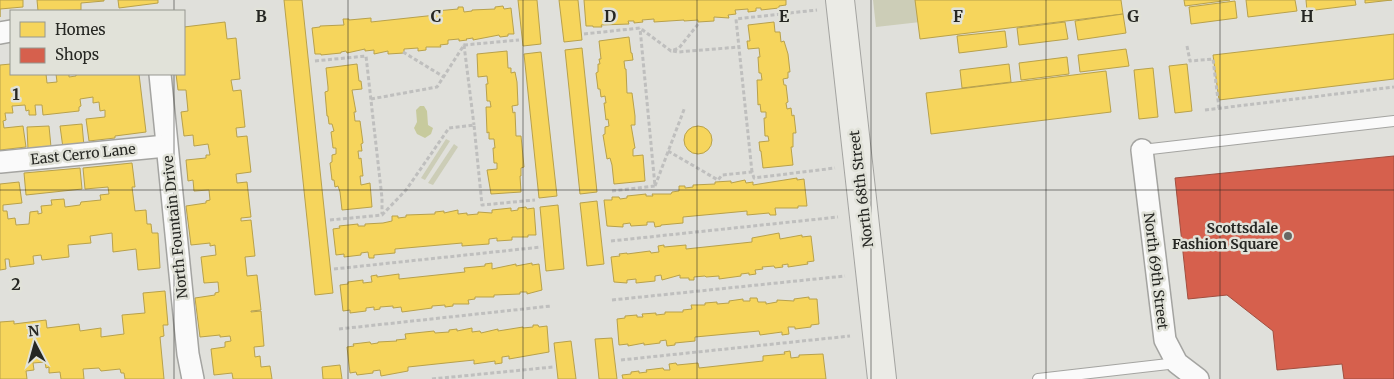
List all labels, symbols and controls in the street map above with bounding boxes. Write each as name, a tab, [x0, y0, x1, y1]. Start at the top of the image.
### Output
text: B	[255, 6, 267, 26]
text: C	[431, 6, 441, 26]
text: D	[604, 6, 616, 26]
text: E	[779, 6, 790, 26]
text: F	[953, 6, 963, 26]
text: G	[1127, 6, 1139, 26]
text: H	[1300, 6, 1314, 26]
legend	[10, 10, 185, 75]
text: Homes	[55, 20, 106, 39]
text: Shops	[55, 45, 99, 64]
text: 1	[12, 84, 20, 104]
street label: North 68th Street	[845, 129, 877, 249]
street label: East Cerro Lane	[29, 140, 137, 168]
street label: North Fountain Drive	[159, 155, 191, 299]
street label: North 69th Street	[1140, 211, 1172, 331]
place label: Scottsdale Fashion Square	[1172, 219, 1278, 253]
marker: Scottsdale Fashion Square	[1282, 230, 1294, 242]
text: 2	[11, 274, 21, 294]
north arrow	[10, 319, 60, 369]
text: N	[27, 322, 40, 341]

